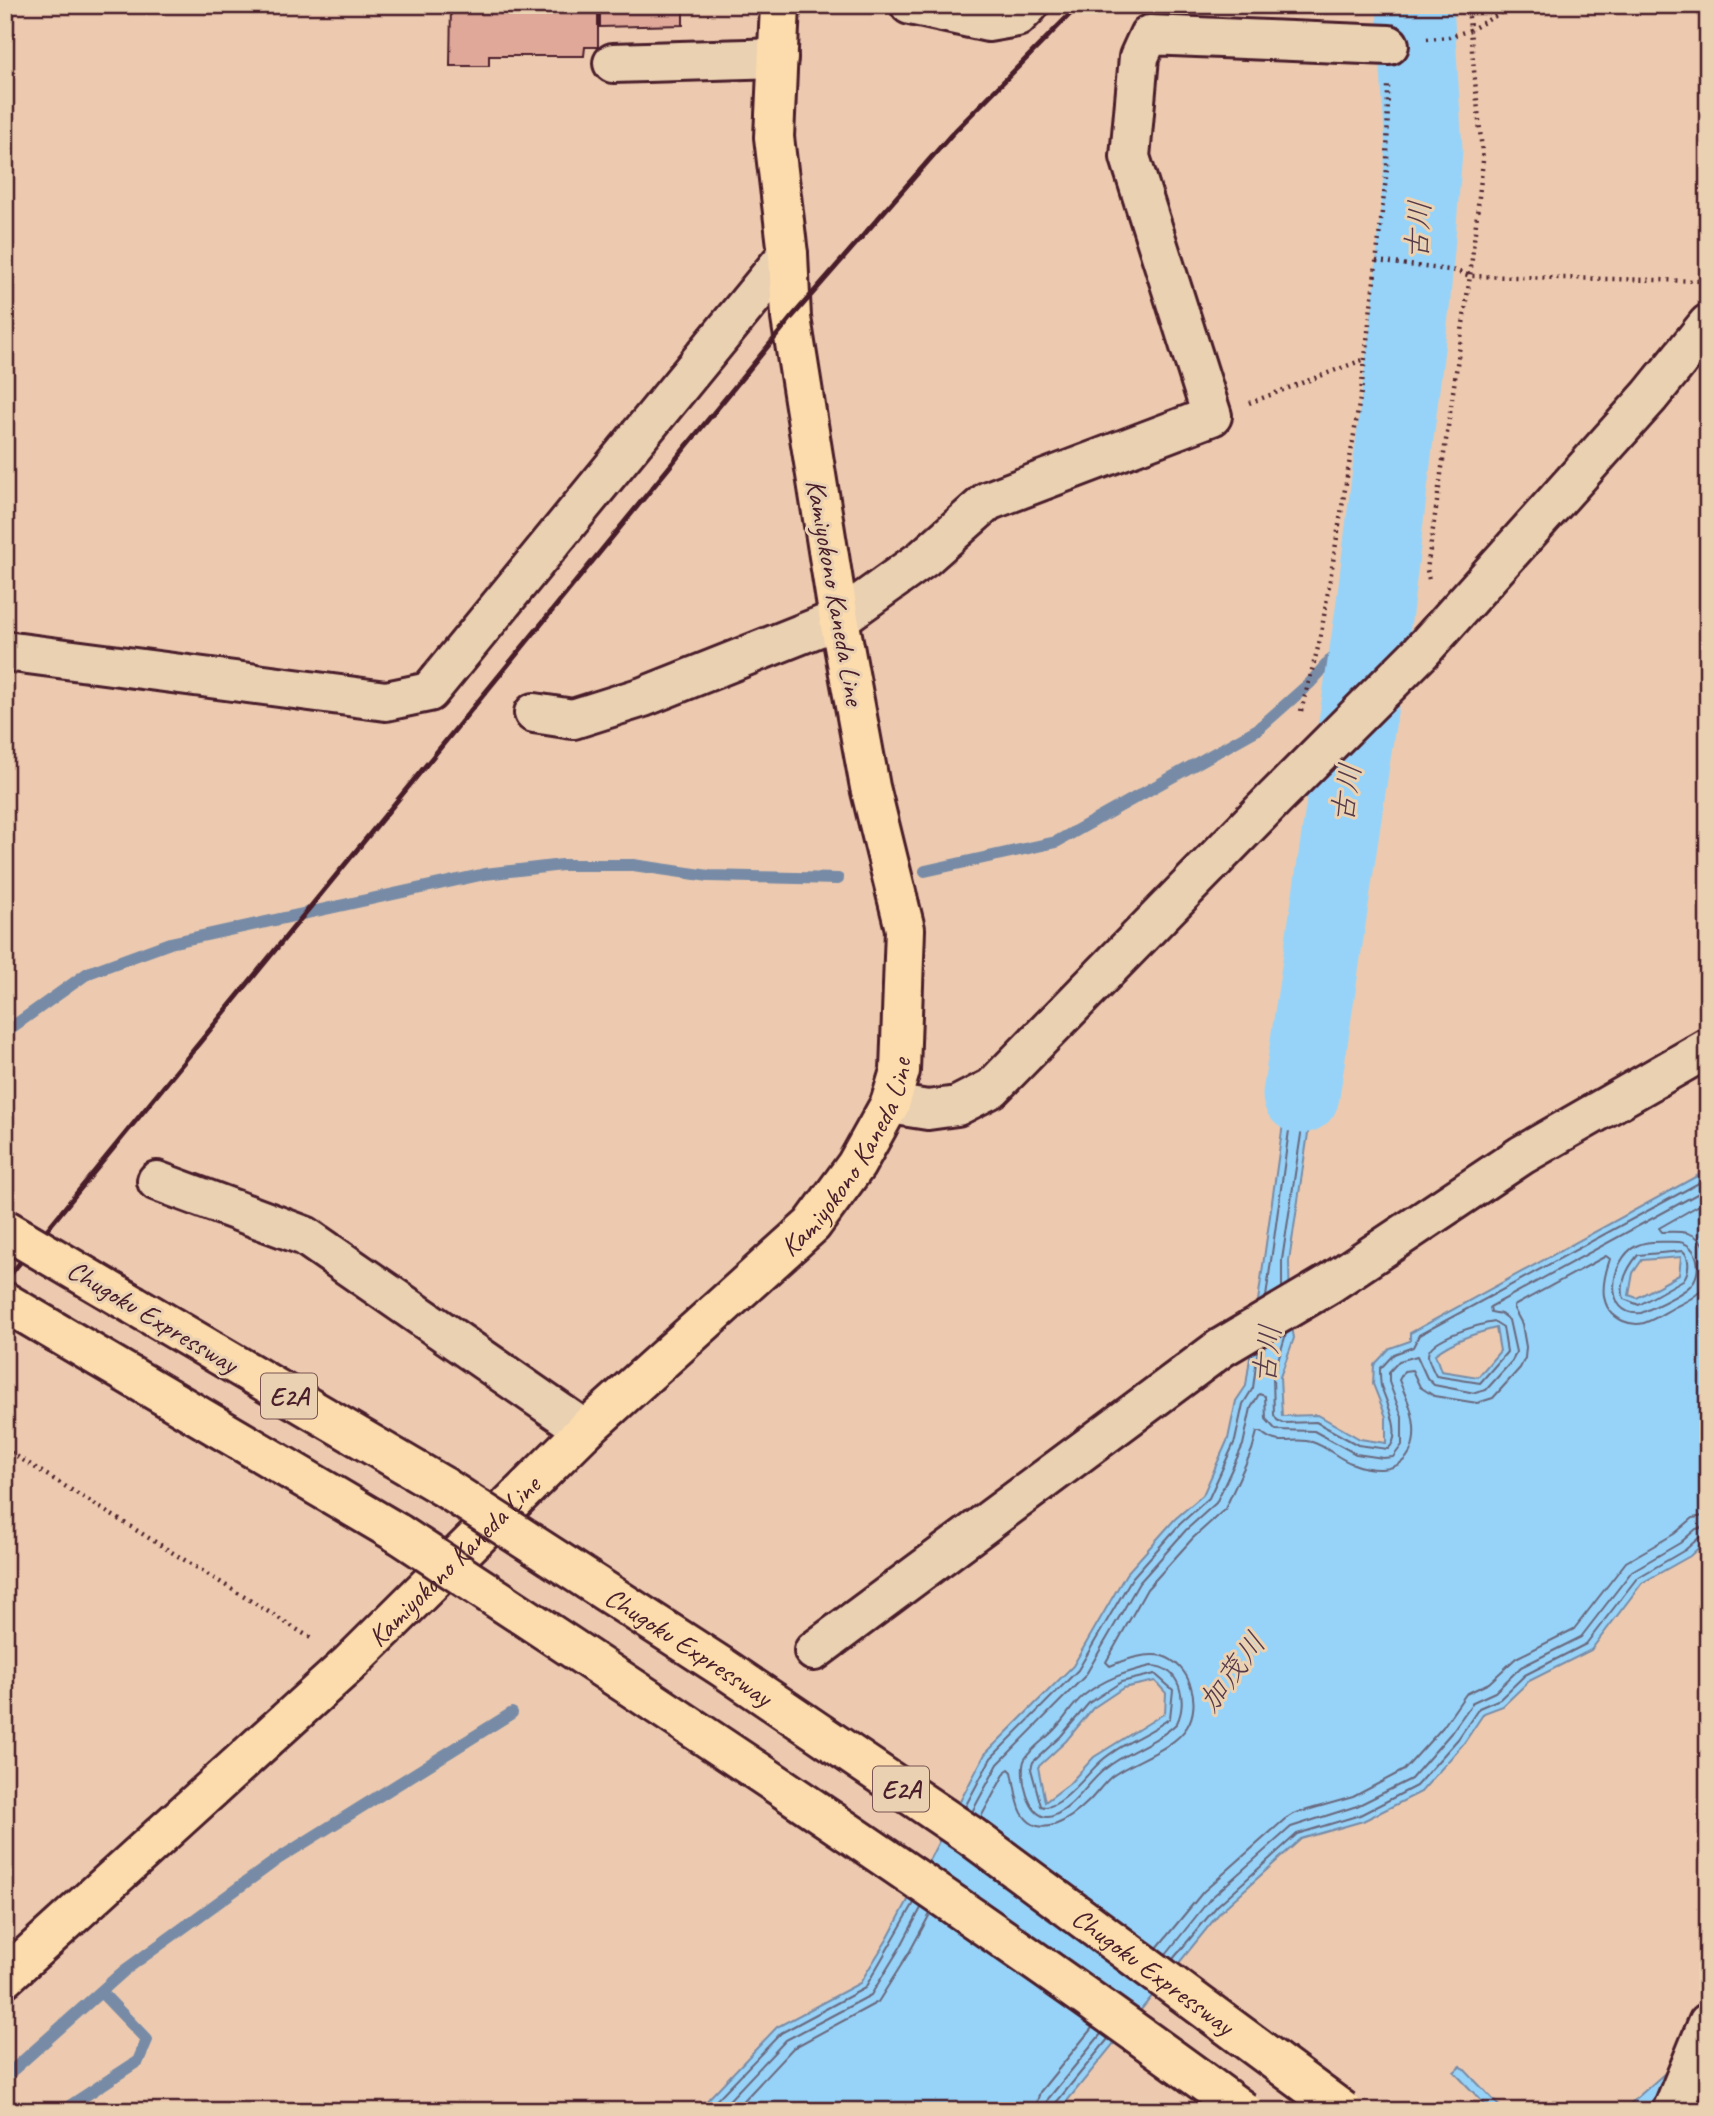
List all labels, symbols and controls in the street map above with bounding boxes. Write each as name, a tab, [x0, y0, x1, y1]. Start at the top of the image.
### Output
water label: 古川	[1397, 199, 1439, 261]
street label: Kamiyokono Kaneda Line	[798, 476, 873, 710]
water label: 古川	[1323, 760, 1369, 826]
street label: Kamiyokono Kaneda Line	[773, 1056, 919, 1264]
street label: Chugoku Expressway	[61, 1252, 246, 1382]
water label: 古川	[1244, 1322, 1290, 1386]
road number: E2A	[261, 1373, 317, 1418]
street label: Kamiyokono Kaneda Line	[360, 1467, 549, 1654]
street label: Chugoku Expressway	[598, 1579, 781, 1715]
water label: 加茂川	[1190, 1625, 1274, 1719]
road number: E2A	[873, 1766, 929, 1812]
street label: Chugoku Expressway	[1065, 1900, 1243, 2044]

